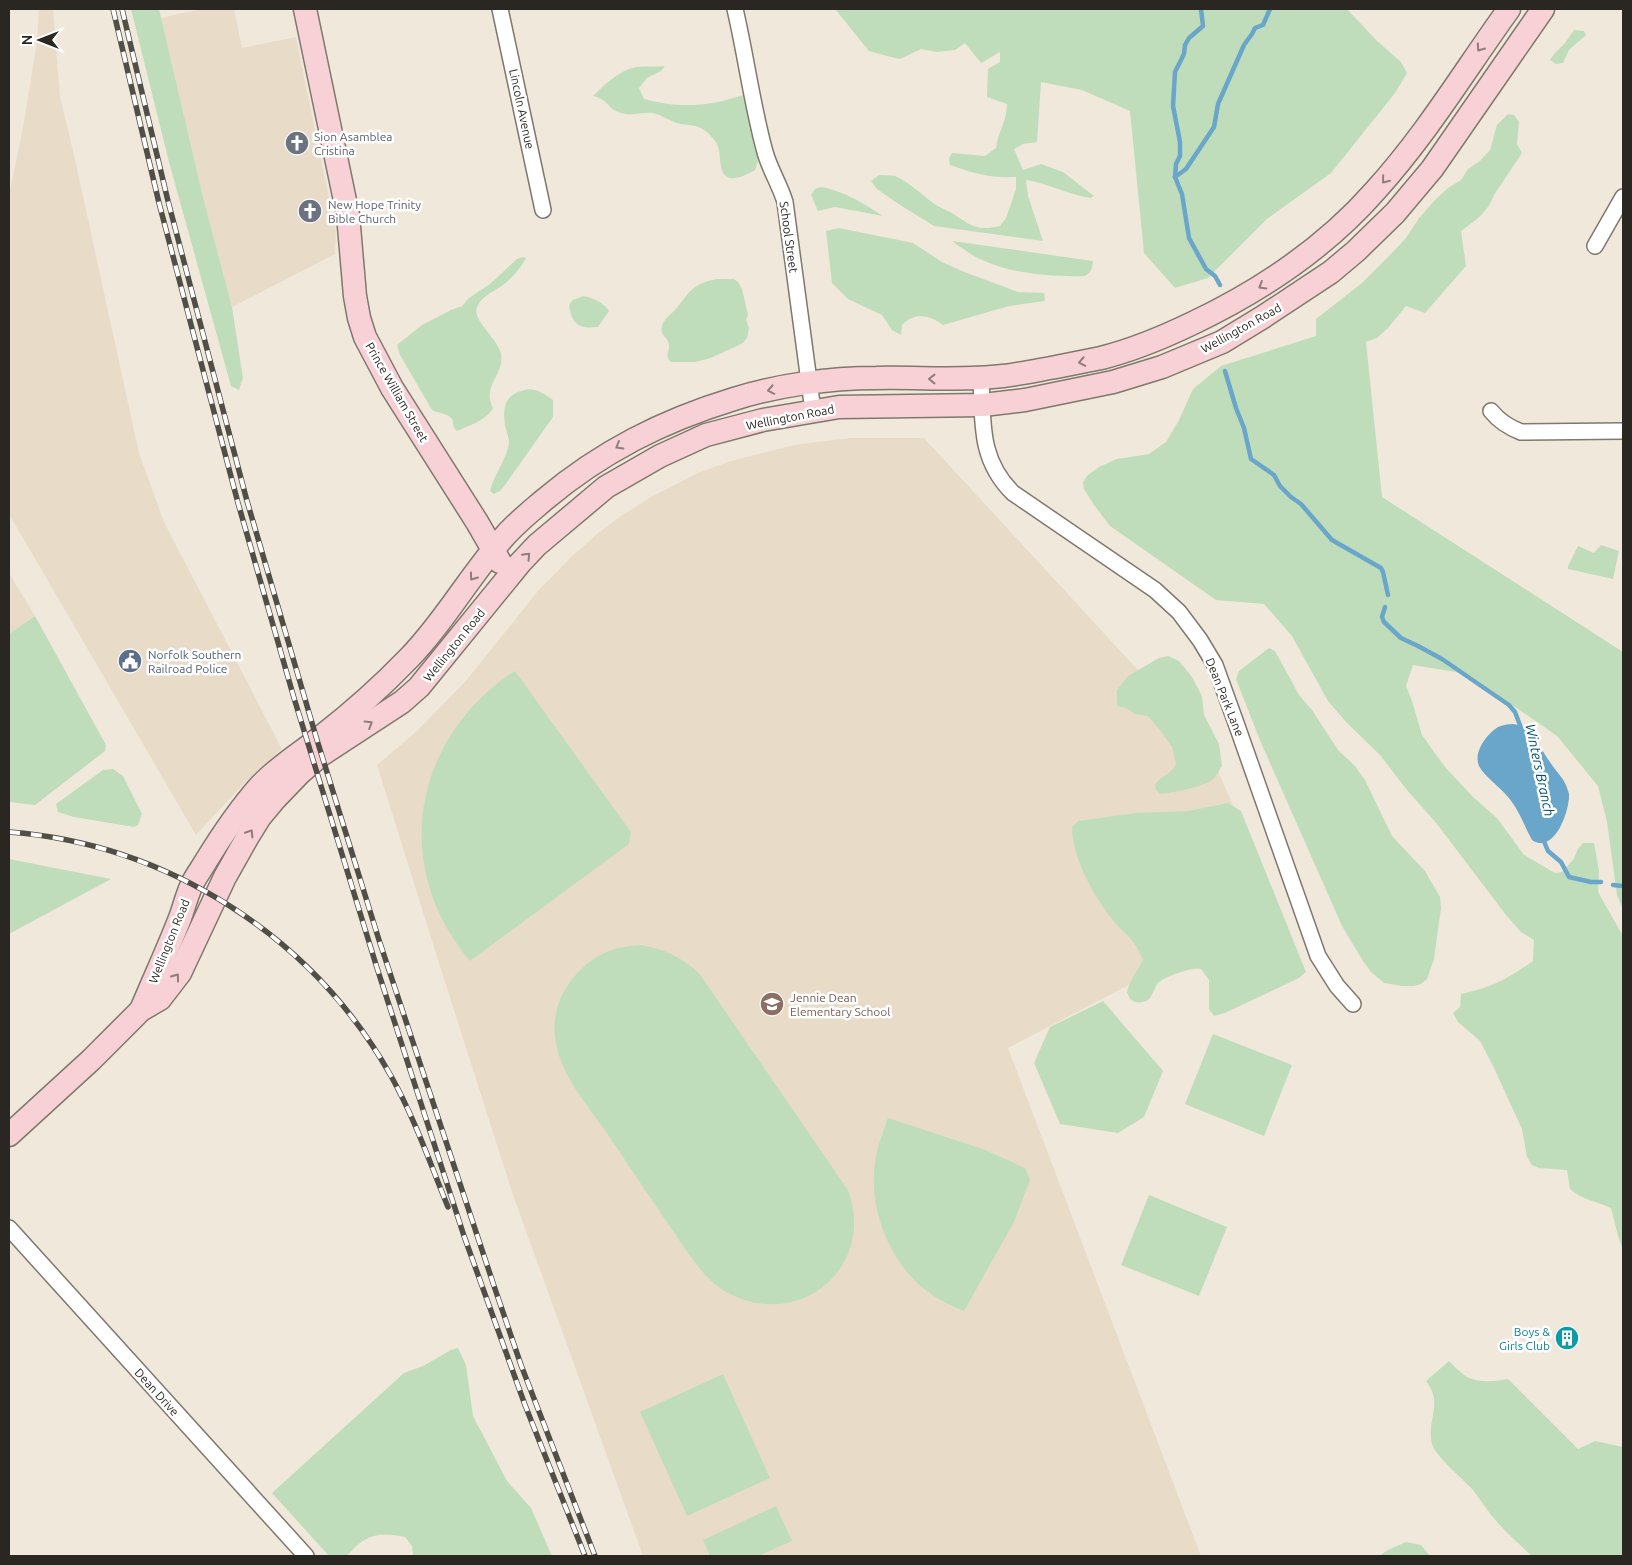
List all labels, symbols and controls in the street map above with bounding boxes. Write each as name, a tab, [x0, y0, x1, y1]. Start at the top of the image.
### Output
north arrow	[15, 15, 65, 65]
text: N	[19, 35, 35, 45]
one-way arrow	[1477, 43, 1486, 52]
street label: Lincoln Avenue	[507, 68, 537, 150]
church icon: Sion Asamblea Cristina	[284, 130, 310, 156]
place label: Sion Asamblea Cristina	[314, 130, 392, 157]
one-way arrow	[1382, 174, 1390, 183]
church icon: New Hope Trinity Bible Church	[297, 198, 323, 224]
place label: New Hope Trinity Bible Church	[328, 198, 421, 225]
street label: School Street	[778, 200, 800, 274]
one-way arrow	[1259, 279, 1268, 289]
street label: Wellington Road	[1199, 301, 1283, 355]
street label: Prince William Street	[363, 340, 431, 444]
one-way arrow	[1077, 356, 1086, 366]
one-way arrow	[928, 374, 936, 384]
one-way arrow	[766, 384, 775, 395]
street label: Wellington Road	[745, 402, 835, 432]
one-way arrow	[615, 440, 624, 450]
one-way arrow	[521, 553, 530, 562]
one-way arrow	[471, 571, 479, 580]
street label: Wellington Road	[421, 606, 487, 684]
public building icon: Norfolk Southern Railroad Police	[117, 648, 143, 674]
place label: Norfolk Southern Railroad Police	[148, 648, 241, 675]
street label: Dean Park Lane	[1203, 656, 1247, 738]
one-way arrow	[363, 721, 372, 731]
water label: Winters Branch	[1522, 722, 1558, 818]
one-way arrow	[244, 829, 253, 838]
street label: Wellington Road	[146, 897, 192, 985]
one-way arrow	[170, 973, 179, 983]
school or university icon: Jennie Dean Elementary School	[759, 991, 785, 1017]
place label: Jennie Dean Elementary School	[790, 991, 890, 1018]
place label: Boys & Girls Club	[1499, 1325, 1550, 1352]
building icon: Boys & Girls Club	[1554, 1325, 1580, 1351]
street label: Dean Drive	[132, 1366, 182, 1418]

